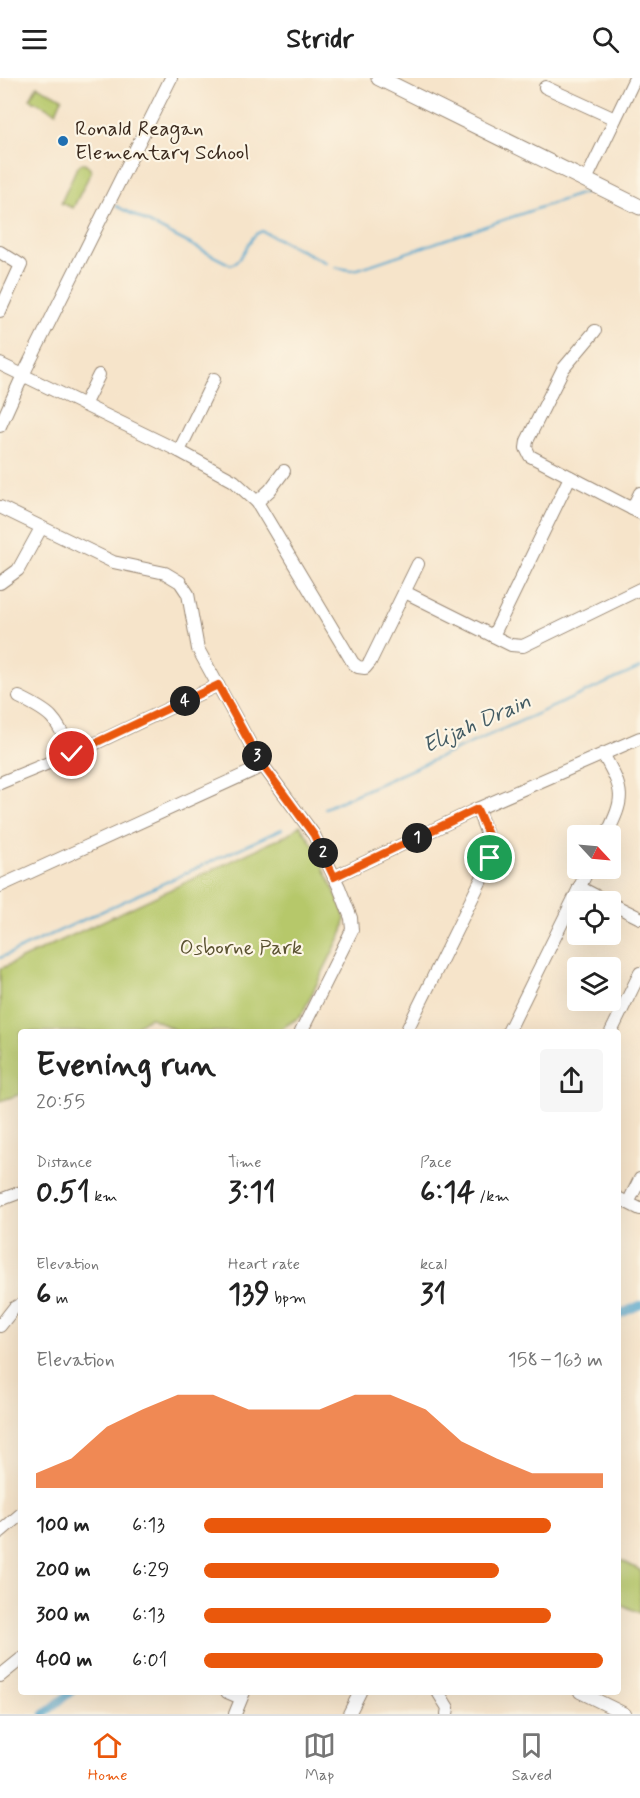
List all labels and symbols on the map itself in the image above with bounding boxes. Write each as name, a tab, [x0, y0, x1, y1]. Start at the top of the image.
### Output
place label: Ronald Reagan Elementary School	[75, 115, 250, 167]
marker: Ronald Reagan Elementary School	[56, 134, 70, 148]
pin: 4	[170, 686, 200, 716]
water label: Elijah Drain	[419, 688, 535, 760]
pin	[46, 728, 97, 779]
pin: 3	[242, 741, 272, 771]
pin: 1	[402, 823, 432, 853]
north arrow	[567, 825, 621, 879]
pin	[464, 832, 515, 883]
pin: 2	[308, 838, 338, 868]
park label: Osborne Park	[180, 934, 303, 962]

